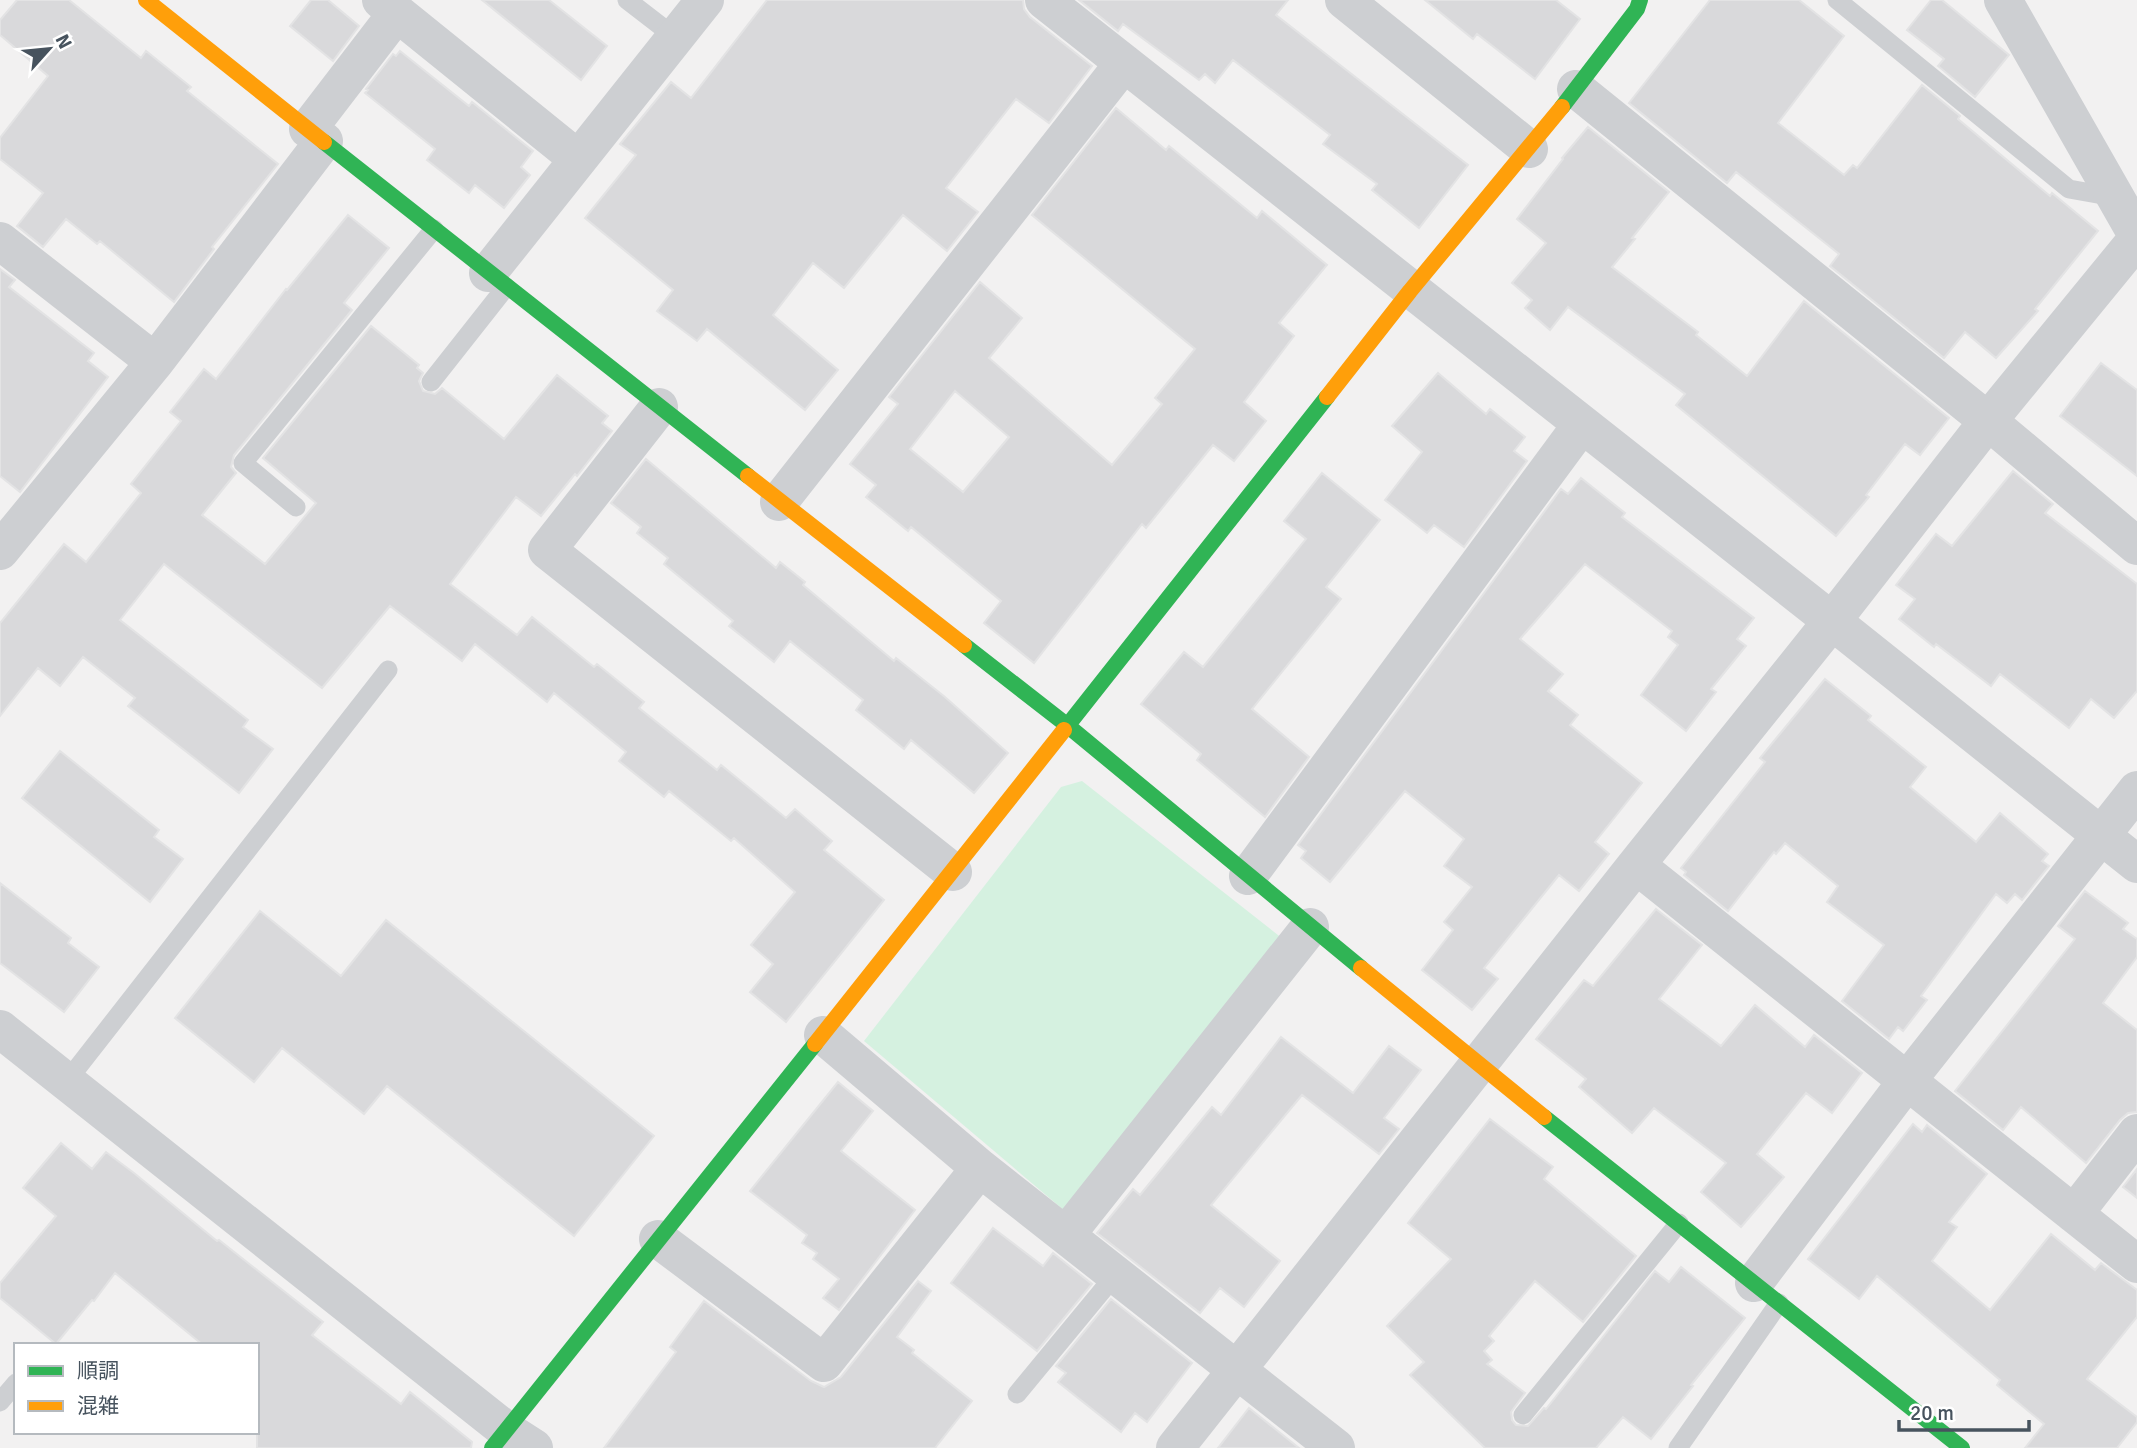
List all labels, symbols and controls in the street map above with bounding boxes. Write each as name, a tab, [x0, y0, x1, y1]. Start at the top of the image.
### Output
north arrow	[14, 14, 84, 84]
text: N	[50, 30, 77, 53]
legend	[14, 1343, 259, 1434]
text: 順調	[77, 1358, 119, 1384]
scale bar	[1899, 1388, 2028, 1432]
text: 混雑	[77, 1393, 119, 1419]
text: 20 m	[1910, 1400, 1954, 1426]

